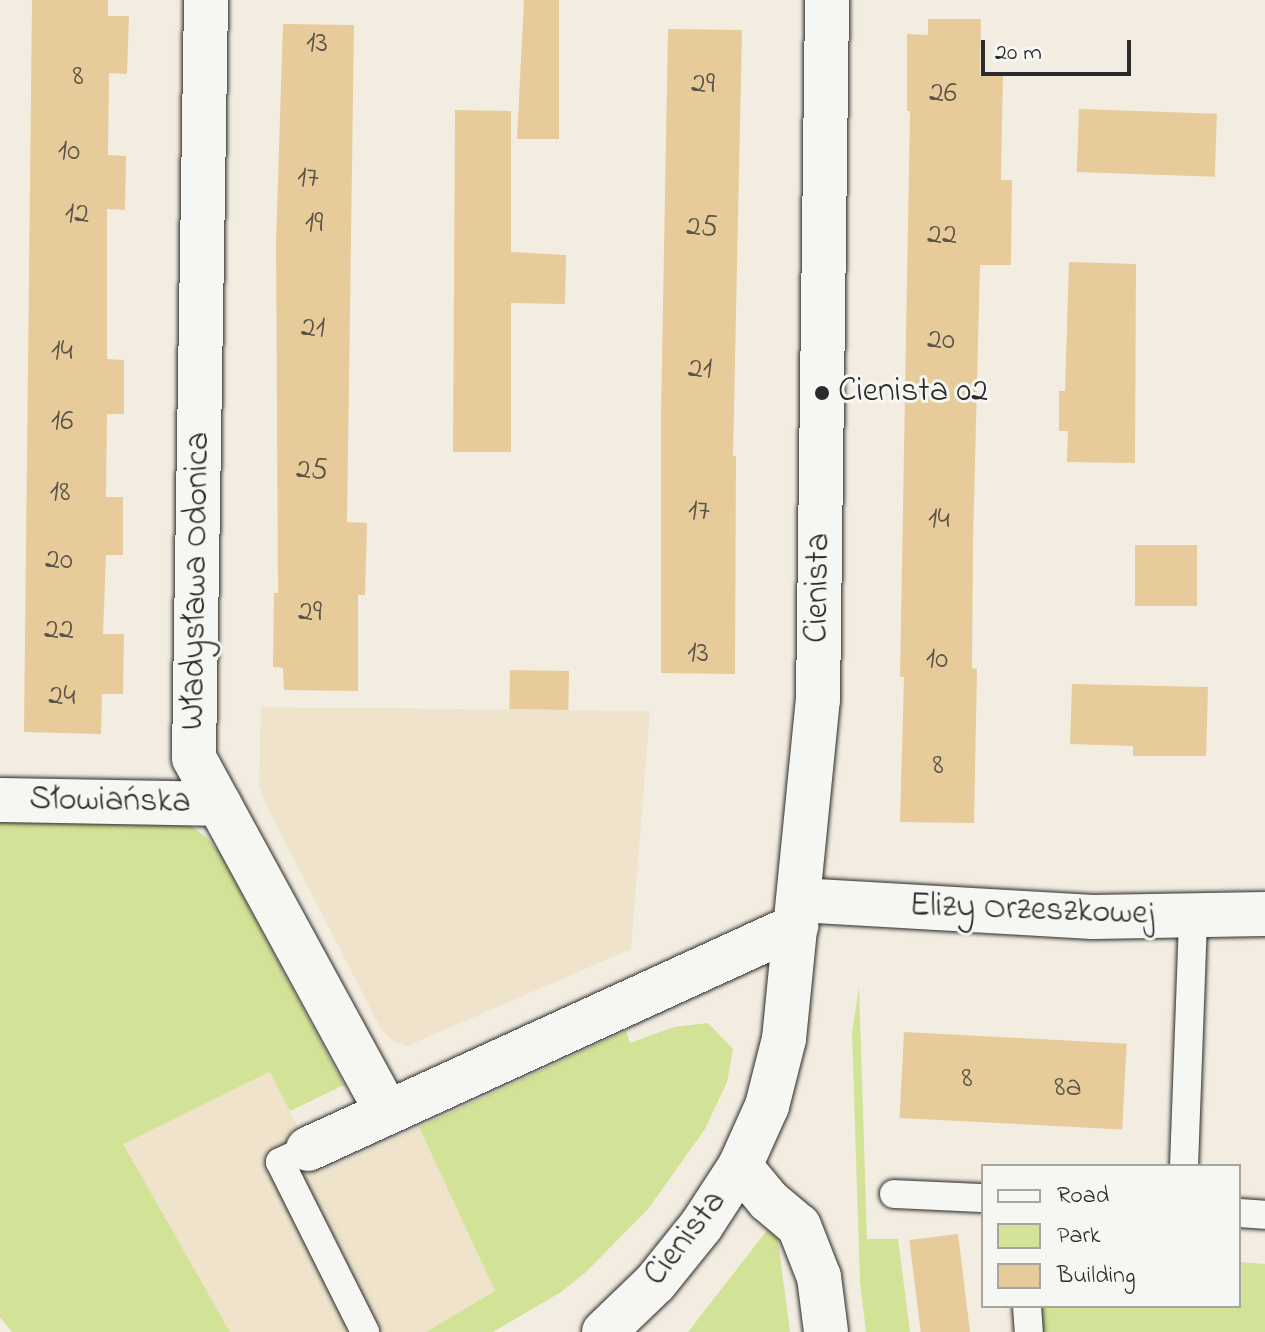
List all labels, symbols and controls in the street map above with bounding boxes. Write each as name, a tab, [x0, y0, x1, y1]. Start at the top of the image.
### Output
scale bar	[985, 24, 1135, 74]
house number: 13	[306, 26, 328, 62]
text: 20 m	[995, 36, 1042, 71]
house number: 8	[72, 59, 84, 95]
house number: 29	[691, 67, 715, 103]
house number: 26	[929, 76, 957, 112]
house number: 10	[58, 134, 80, 170]
house number: 17	[297, 161, 319, 197]
house number: 12	[65, 197, 89, 233]
house number: 19	[305, 206, 323, 242]
house number: 25	[686, 210, 718, 246]
house number: 22	[927, 218, 957, 254]
house number: 21	[301, 311, 325, 347]
house number: 20	[927, 323, 955, 359]
house number: 14	[51, 334, 73, 370]
house number: 21	[688, 352, 712, 388]
place label: Cienista 02	[838, 373, 988, 413]
marker: Cienista 02	[813, 384, 831, 402]
house number: 16	[51, 404, 73, 440]
street label: Władysława Odonica	[174, 431, 220, 731]
house number: 25	[296, 453, 328, 489]
house number: 18	[50, 475, 70, 511]
house number: 17	[688, 494, 710, 530]
house number: 14	[928, 502, 950, 538]
street label: Cienista	[798, 533, 840, 643]
house number: 20	[45, 543, 73, 579]
house number: 29	[298, 595, 322, 631]
house number: 22	[44, 613, 74, 649]
house number: 13	[687, 636, 709, 672]
house number: 10	[926, 642, 948, 678]
house number: 24	[48, 679, 76, 715]
house number: 8	[932, 748, 944, 784]
street label: Słowiańska	[29, 780, 191, 824]
street label: Elizy Orzeszkowej	[909, 886, 1155, 936]
house number: 8	[961, 1061, 973, 1097]
house number: 8a	[1054, 1070, 1082, 1106]
legend	[981, 1164, 1241, 1308]
text: Road	[1057, 1179, 1109, 1214]
street label: Cienista	[636, 1183, 736, 1295]
text: Park	[1057, 1219, 1100, 1254]
text: Building	[1057, 1259, 1136, 1294]

